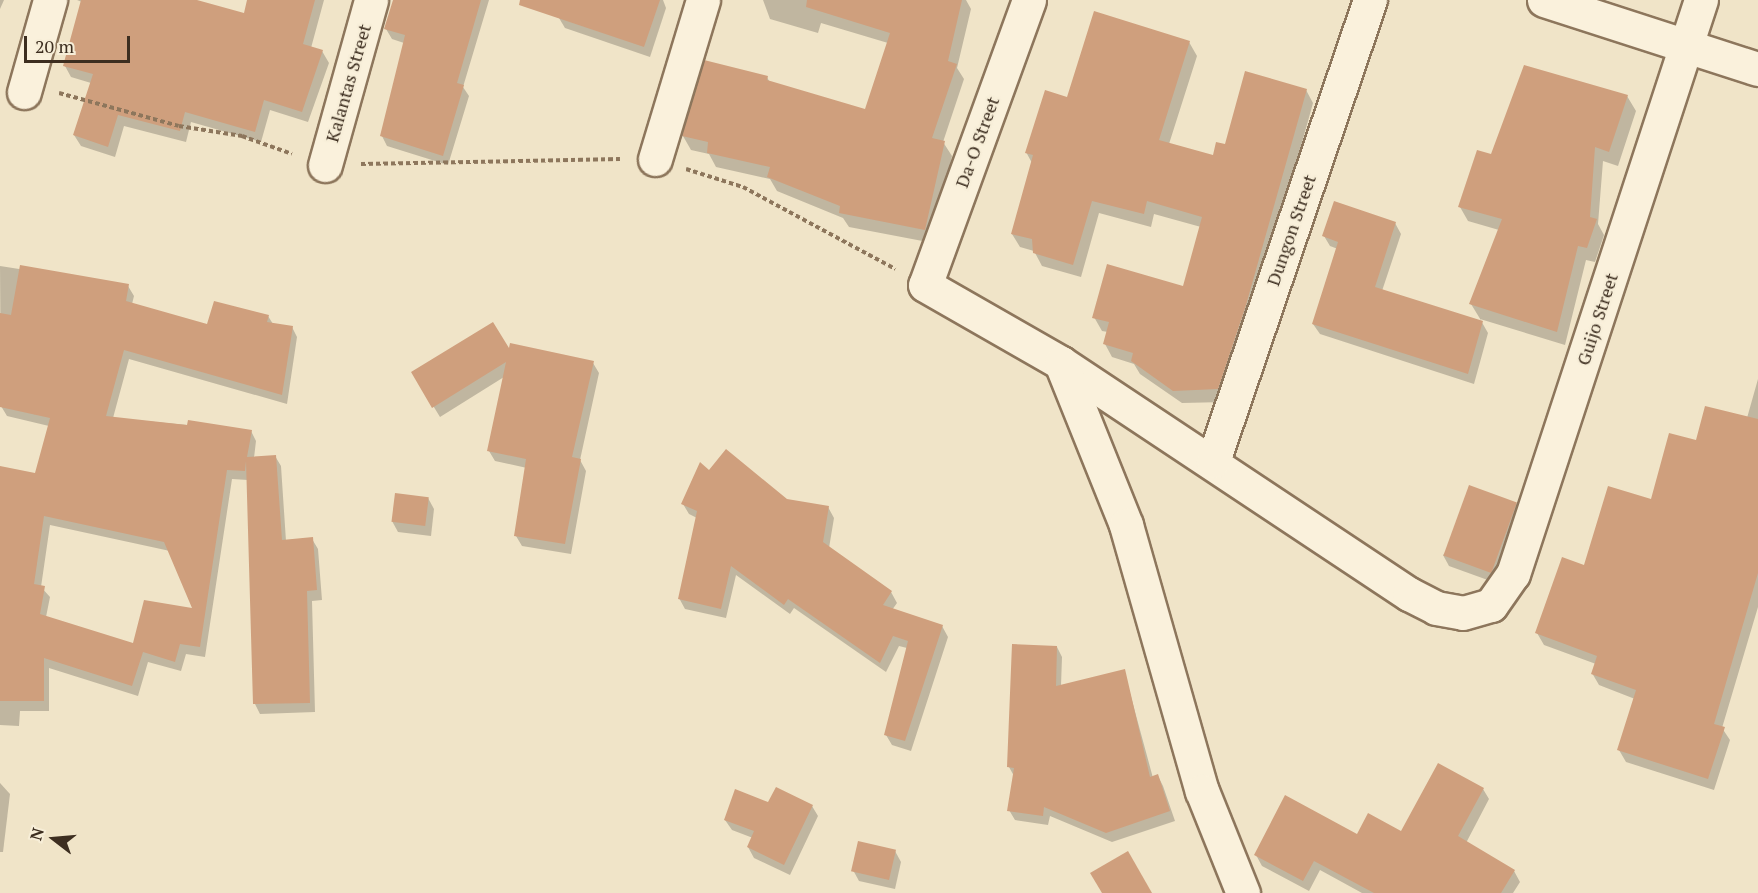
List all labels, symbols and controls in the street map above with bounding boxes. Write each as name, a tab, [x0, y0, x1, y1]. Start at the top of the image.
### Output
street label: Kalantas Street	[321, 21, 375, 145]
scale bar	[27, 24, 134, 62]
text: 20 m	[35, 34, 74, 58]
street label: Da-O Street	[951, 94, 1003, 190]
street label: Dungon Street	[1262, 172, 1320, 288]
street label: Guijo Street	[1572, 270, 1622, 368]
north arrow	[24, 809, 84, 869]
text: N	[24, 825, 49, 843]

